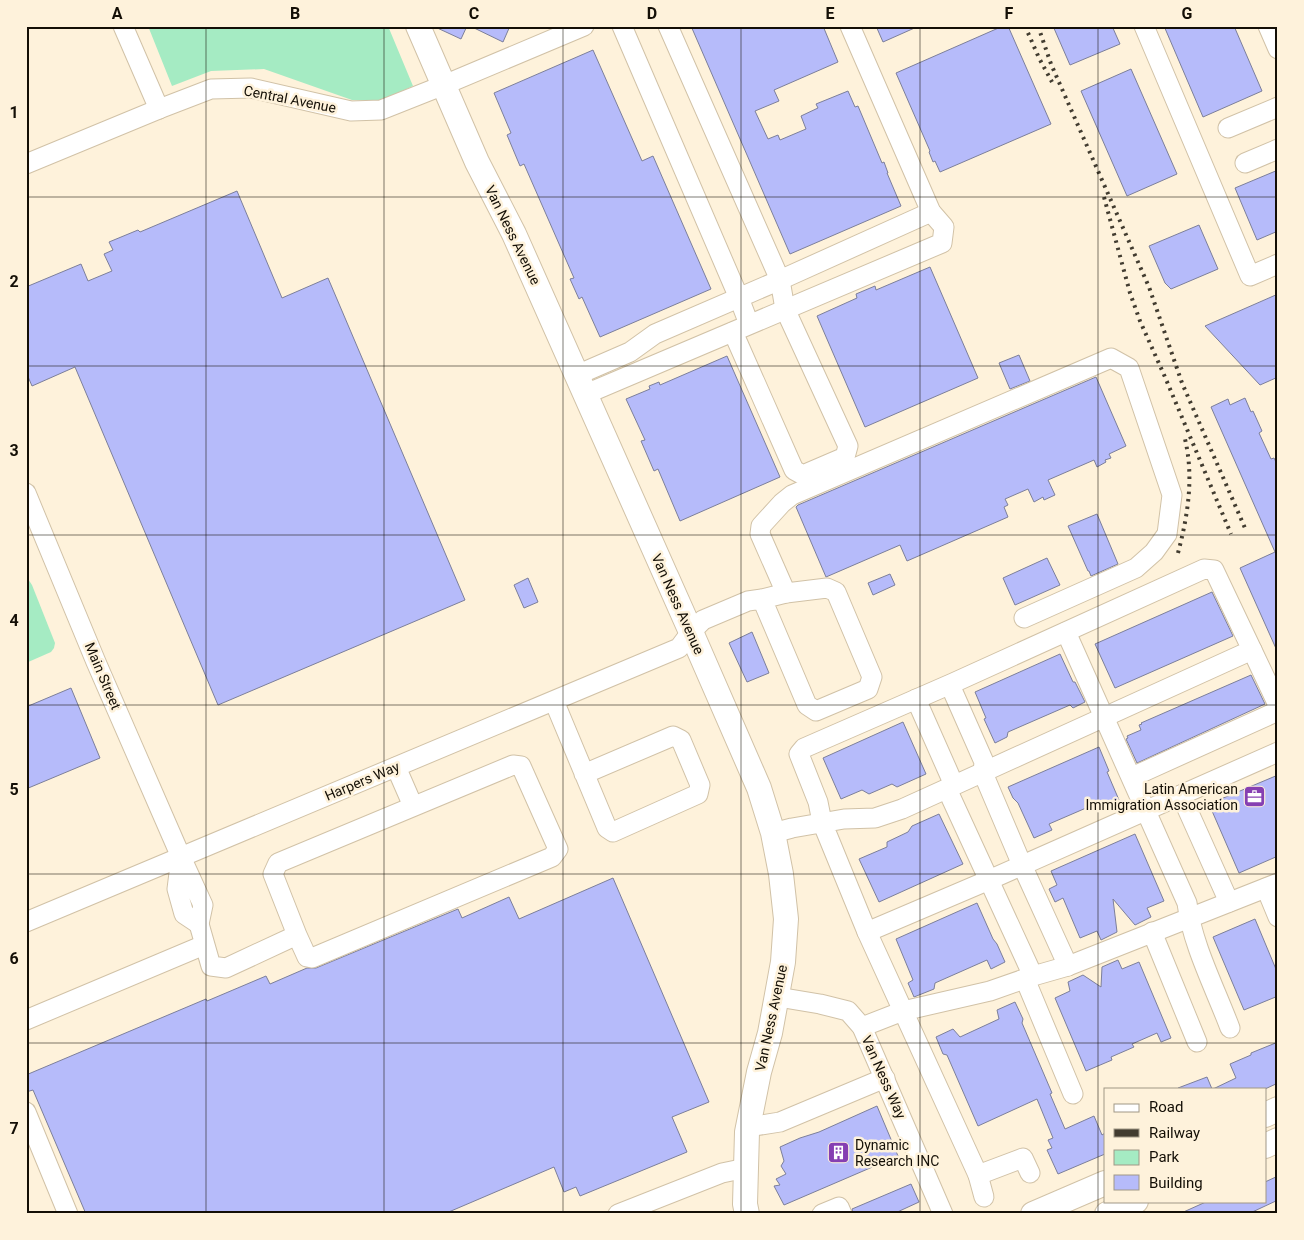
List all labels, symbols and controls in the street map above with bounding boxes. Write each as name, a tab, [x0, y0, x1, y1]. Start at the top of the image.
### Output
text: A	[112, 4, 123, 23]
text: B	[290, 4, 300, 23]
text: C	[469, 4, 479, 23]
text: D	[647, 4, 657, 23]
text: E	[826, 4, 835, 23]
text: F	[1005, 4, 1014, 23]
text: G	[1182, 4, 1193, 23]
street label: Central Avenue	[243, 82, 337, 116]
text: 1	[9, 103, 19, 122]
street label: Van Ness Avenue	[482, 183, 544, 287]
text: 2	[9, 272, 19, 291]
text: 3	[9, 441, 19, 460]
street label: Van Ness Avenue	[649, 551, 707, 657]
text: 4	[9, 611, 19, 630]
street label: Main Street	[82, 640, 124, 712]
street label: Harpers Way	[322, 758, 402, 804]
text: 5	[9, 780, 19, 799]
place label: Latin American Immigration Association	[1085, 781, 1238, 813]
office icon: Latin American Immigration Association	[1242, 785, 1266, 809]
text: 6	[9, 949, 19, 968]
street label: Van Ness Avenue	[752, 963, 790, 1073]
street label: Van Ness Way	[859, 1033, 910, 1121]
legend	[1104, 1088, 1266, 1202]
text: Road	[1149, 1098, 1183, 1116]
text: 7	[9, 1119, 19, 1138]
text: Railway	[1149, 1124, 1200, 1142]
place label: Dynamic Research INC	[855, 1137, 939, 1169]
building icon: Dynamic Research INC	[827, 1141, 851, 1165]
text: Park	[1149, 1148, 1180, 1166]
text: Building	[1149, 1174, 1203, 1192]

